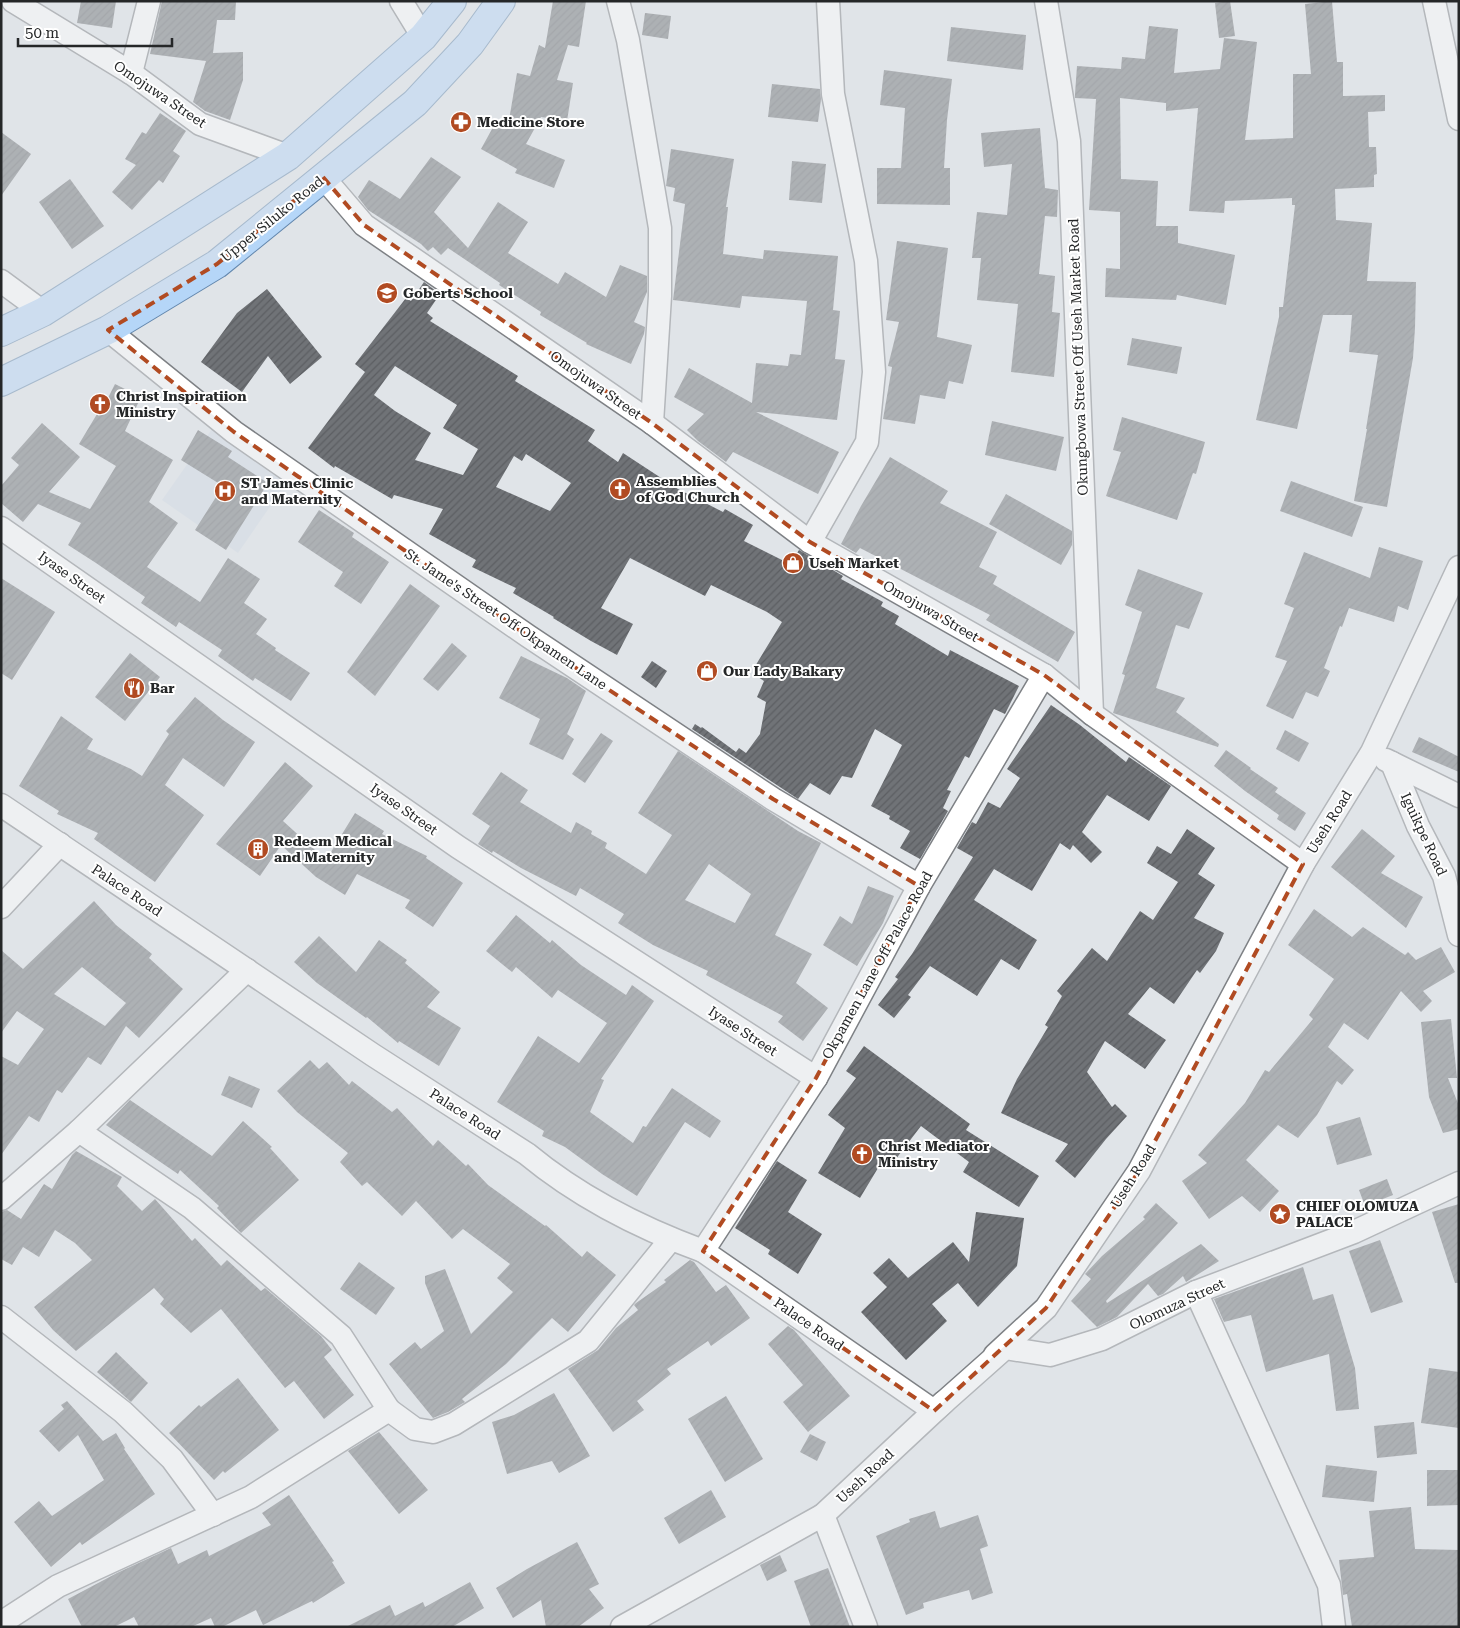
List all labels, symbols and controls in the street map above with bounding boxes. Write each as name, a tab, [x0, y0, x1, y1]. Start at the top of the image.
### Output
scale bar	[18, 15, 171, 47]
text: 50 m	[25, 24, 60, 42]
street label: Omojuwa Street	[111, 57, 209, 131]
pharmacy icon: Medicine Store	[449, 110, 473, 134]
place label: Medicine Store	[477, 114, 584, 130]
street label: Upper Siluko Road	[217, 173, 327, 265]
street label: Okungbowa Street Off Useh Market Road	[1065, 218, 1091, 496]
school or university icon: Goberts School	[375, 281, 399, 305]
place label: Goberts School	[403, 285, 513, 301]
street label: Omojuwa Street	[547, 347, 645, 423]
place label: Christ Inspiratiion Ministry	[116, 388, 247, 420]
church icon: Christ Inspiratiion Ministry	[88, 392, 112, 416]
place label: Assemblies of God Church	[636, 473, 740, 505]
place label: ST James Clinic and Maternity	[241, 475, 353, 507]
church icon: Assemblies of God Church	[608, 477, 632, 501]
hospital icon: ST James Clinic and Maternity	[213, 479, 237, 503]
street label: St. Jame's Street Off Okpamen Lane	[402, 545, 610, 693]
street label: Iyase Street	[35, 548, 109, 606]
shop icon: Useh Market	[781, 551, 805, 575]
place label: Useh Market	[809, 555, 899, 571]
street label: Omojuwa Street	[880, 577, 982, 645]
shop icon: Our Lady Bakary	[695, 659, 719, 683]
place label: Our Lady Bakary	[723, 663, 843, 679]
restaurant icon: Bar	[122, 676, 146, 700]
place label: Bar	[150, 680, 175, 696]
street label: Iyase Street	[367, 780, 441, 838]
street label: Useh Road	[1303, 787, 1355, 857]
street label: Iguikpe Road	[1398, 790, 1450, 878]
place label: Redeem Medical and Maternity	[274, 833, 392, 865]
building icon: Redeem Medical and Maternity	[246, 837, 270, 861]
street label: Palace Road	[89, 861, 165, 919]
street label: Okpamen Lane Off Palace Road	[819, 868, 935, 1062]
street label: Iyase Street	[706, 1003, 780, 1059]
street label: Palace Road	[426, 1085, 504, 1143]
place label: Christ Mediator Ministry	[878, 1138, 990, 1170]
street label: Useh Road	[1107, 1141, 1159, 1211]
church icon: Christ Mediator Ministry	[850, 1142, 874, 1166]
place label: CHIEF OLOMUZA PALACE	[1296, 1198, 1419, 1230]
place icon: CHIEF OLOMUZA PALACE	[1268, 1202, 1292, 1226]
street label: Olomuza Street	[1127, 1275, 1227, 1333]
street label: Palace Road	[771, 1294, 847, 1354]
street label: Useh Road	[833, 1446, 897, 1506]

